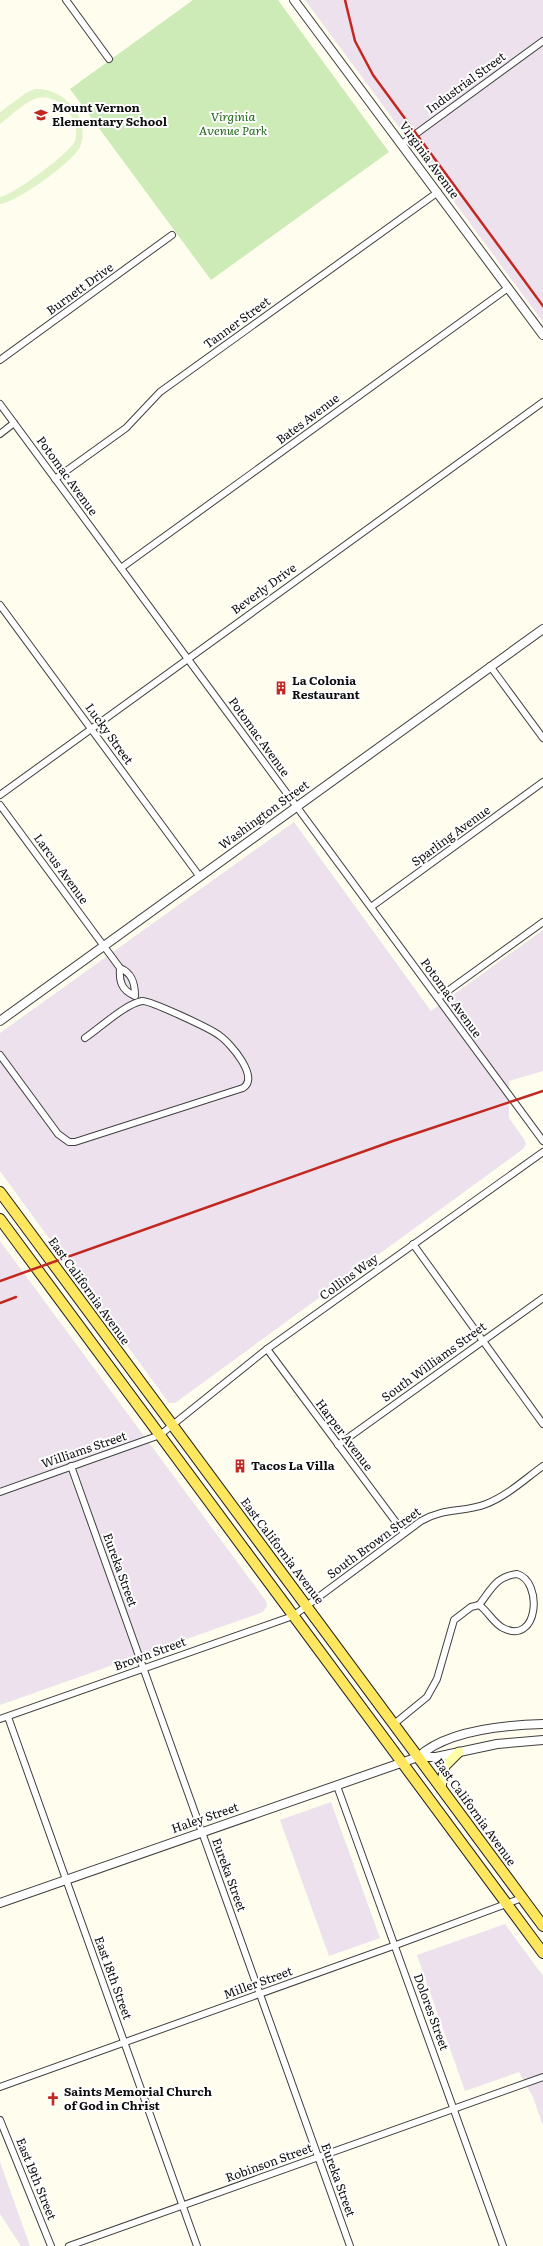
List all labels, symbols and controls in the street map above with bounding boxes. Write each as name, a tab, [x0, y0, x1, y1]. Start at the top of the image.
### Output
street label: Industrial Street	[422, 47, 509, 117]
place label: Mount Vernon Elementary School	[52, 98, 168, 130]
school or university icon: Mount Vernon Elementary School	[33, 107, 49, 123]
park label: Virginia Avenue Park	[199, 107, 268, 139]
street label: Virginia Avenue	[395, 117, 464, 202]
street label: Burnett Drive	[42, 258, 117, 319]
street label: Tanner Street	[199, 292, 274, 353]
street label: Bates Avenue	[272, 388, 343, 448]
street label: Potomac Avenue	[33, 432, 103, 519]
street label: Beverly Drive	[227, 558, 300, 618]
place label: La Colonia Restaurant	[292, 671, 361, 703]
building icon: La Colonia Restaurant	[273, 680, 289, 696]
street label: Potomac Avenue	[225, 693, 295, 780]
street label: Lucky Street	[81, 699, 138, 768]
street label: Washington Street	[215, 775, 312, 853]
street label: Sparling Avenue	[407, 800, 494, 870]
street label: Larcus Avenue	[30, 830, 94, 907]
street label: Potomac Avenue	[417, 954, 487, 1041]
street label: East California Avenue	[45, 1233, 135, 1348]
street label: Collins Way	[315, 1249, 382, 1304]
street label: South Williams Street	[377, 1317, 490, 1405]
street label: Harper Avenue	[312, 1395, 378, 1474]
street label: Williams Street	[39, 1426, 129, 1472]
place label: Tacos La Villa	[251, 1456, 335, 1474]
building icon: Tacos La Villa	[232, 1458, 248, 1474]
street label: East California Avenue	[237, 1493, 329, 1607]
street label: South Brown Street	[323, 1502, 424, 1582]
street label: Eureka Street	[99, 1530, 143, 1609]
street label: Brown Street	[111, 1632, 188, 1674]
street label: East California Avenue	[431, 1754, 521, 1869]
street label: Haley Street	[169, 1797, 241, 1837]
street label: Eureka Street	[208, 1835, 252, 1914]
street label: East 18th Street	[91, 1933, 137, 2022]
street label: Miller Street	[221, 1961, 295, 2003]
street label: Dolores Street	[410, 1971, 454, 2053]
place label: Saints Memorial Church of God in Christ	[64, 2082, 212, 2114]
church icon: Saints Memorial Church of God in Christ	[45, 2091, 61, 2107]
street label: East 19th Street	[12, 2135, 62, 2223]
street label: Robinson Street	[223, 2138, 315, 2186]
street label: Eureka Street	[317, 2140, 361, 2219]

